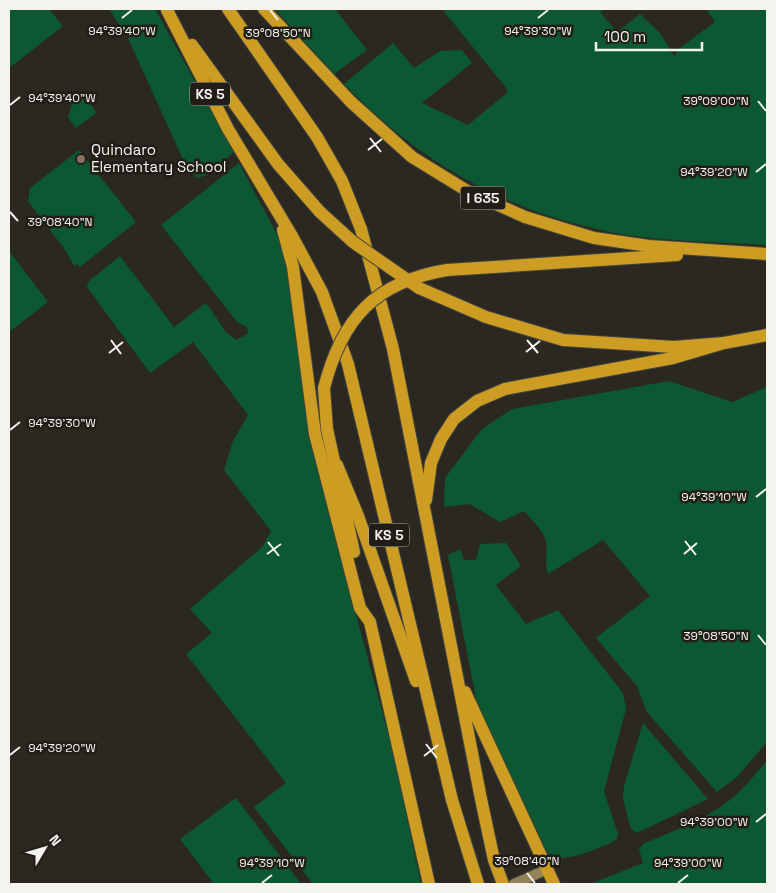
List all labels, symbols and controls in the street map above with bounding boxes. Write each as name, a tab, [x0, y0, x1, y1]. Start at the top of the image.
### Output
scale bar	[596, 20, 702, 52]
text: 94°39'40"W	[88, 23, 156, 39]
text: 94°39'30"W	[504, 23, 572, 39]
text: 39°08'50"N	[245, 25, 311, 41]
text: 100 m	[604, 27, 646, 46]
road number: KS 5	[190, 82, 230, 106]
text: 94°39'40"W	[28, 90, 96, 106]
text: 39°09'00"N	[683, 93, 749, 109]
place label: Quindaro Elementary School	[91, 140, 227, 176]
marker: Quindaro Elementary School	[75, 153, 87, 165]
text: 94°39'20"W	[680, 164, 748, 180]
road number: I 635	[460, 187, 506, 210]
text: 39°08'40"N	[27, 214, 93, 230]
text: 94°39'30"W	[28, 415, 96, 431]
text: 94°39'10"W	[681, 489, 747, 505]
road number: KS 5	[369, 524, 409, 546]
text: 39°08'50"N	[683, 628, 749, 644]
text: 94°39'20"W	[28, 740, 96, 756]
text: 94°39'00"W	[680, 814, 748, 830]
north arrow	[20, 823, 70, 873]
text: N	[45, 831, 65, 849]
text: 39°08'40"N	[494, 853, 560, 869]
text: 94°39'10"W	[239, 855, 305, 871]
text: 94°39'00"W	[654, 855, 722, 871]

